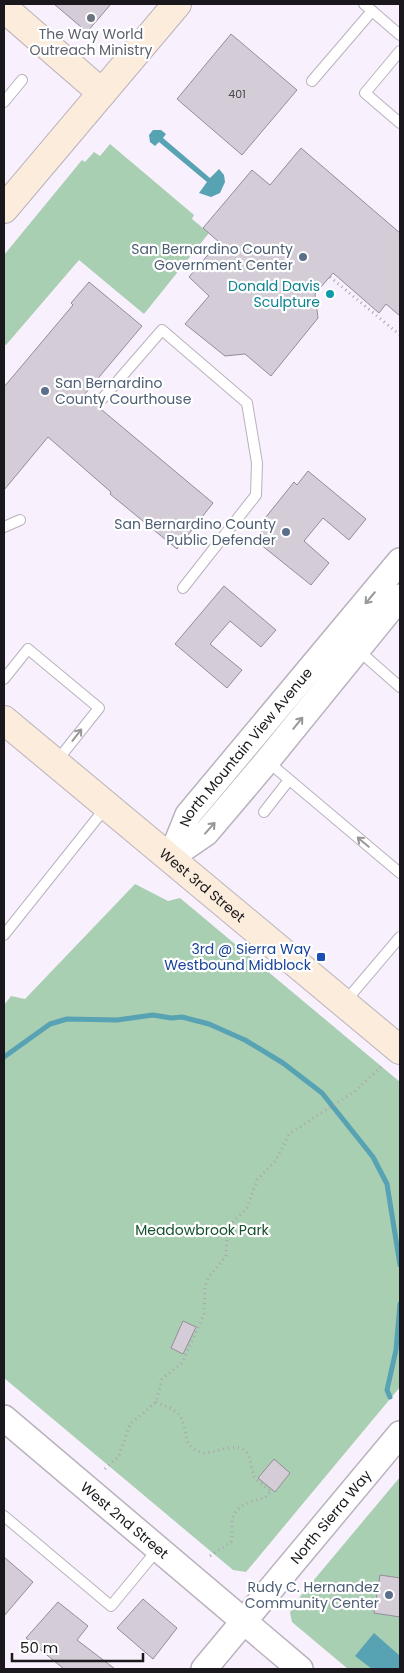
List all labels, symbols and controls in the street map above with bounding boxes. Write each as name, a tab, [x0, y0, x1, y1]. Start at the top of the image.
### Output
marker: The Way World Outreach Ministry	[85, 12, 97, 24]
place label: The Way World Outreach Ministry	[29, 24, 153, 60]
house number: 401	[228, 86, 246, 102]
place label: San Bernardino County Government Center	[131, 239, 293, 275]
marker: San Bernardino County Government Center	[297, 251, 309, 263]
place label: Donald Davis Sculpture	[228, 276, 320, 312]
marker: Donald Davis Sculpture	[324, 288, 336, 300]
place label: San Bernardino County Courthouse	[55, 373, 192, 409]
marker: San Bernardino County Courthouse	[39, 385, 51, 397]
place label: San Bernardino County Public Defender	[114, 514, 276, 550]
marker: San Bernardino County Public Defender	[280, 526, 292, 538]
one-way arrow	[364, 591, 375, 604]
street label: North Mountain View Avenue	[174, 663, 317, 830]
one-way arrow	[293, 717, 304, 730]
one-way arrow	[72, 729, 83, 742]
one-way arrow	[204, 822, 216, 835]
one-way arrow	[357, 836, 370, 847]
street label: West 3rd Street	[155, 843, 249, 927]
place label: 3rd @ Sierra Way Westbound Midblock	[164, 939, 312, 975]
marker: 3rd @ Sierra Way Westbound Midblock	[315, 951, 327, 963]
park label: Meadowbrook Park	[135, 1220, 270, 1240]
street label: North Sierra Way	[286, 1466, 376, 1568]
street label: West 2nd Street	[76, 1477, 173, 1563]
place label: Rudy C. Hernandez Community Center	[245, 1577, 379, 1613]
marker: Rudy C. Hernandez Community Center	[383, 1589, 395, 1601]
scale bar	[12, 1630, 144, 1662]
text: 50 m	[20, 1637, 58, 1658]

